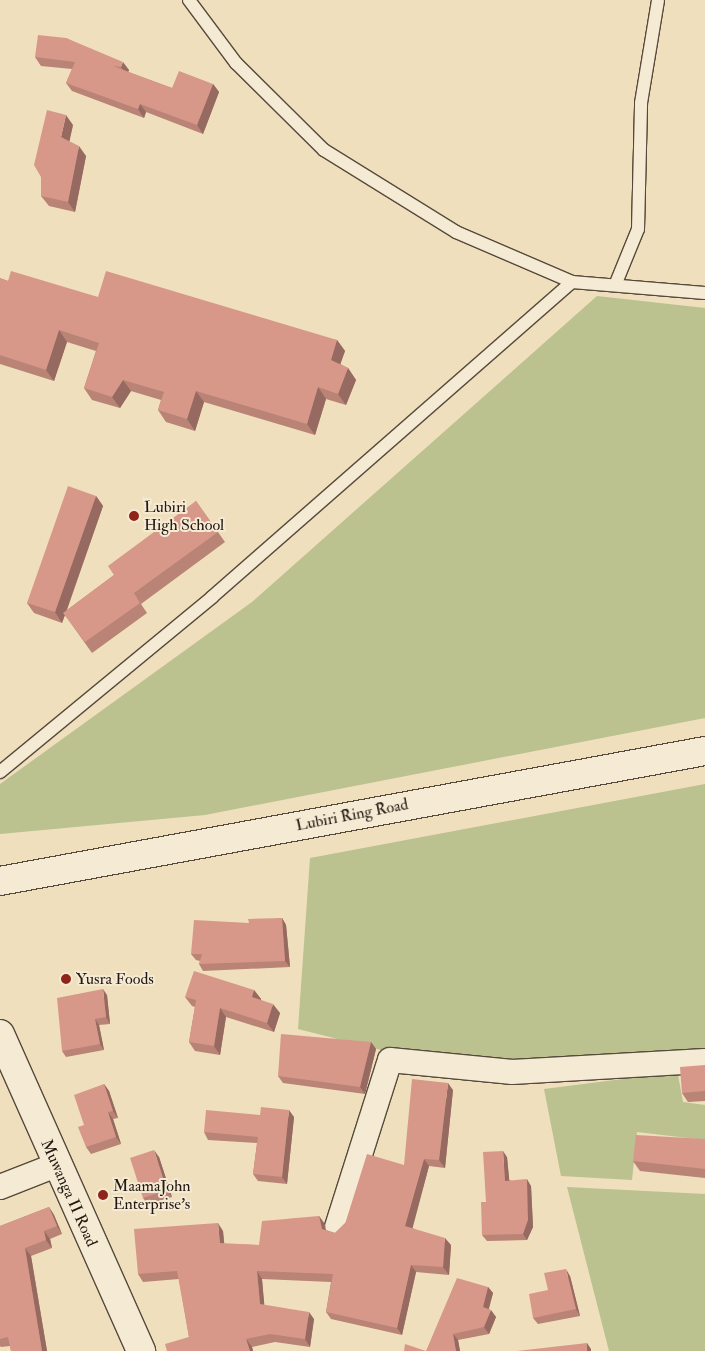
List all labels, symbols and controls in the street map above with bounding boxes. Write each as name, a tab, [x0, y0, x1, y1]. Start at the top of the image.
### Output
place label: Lubiri High School	[144, 497, 224, 535]
marker: Lubiri High School	[128, 510, 140, 522]
street label: Lubiri Ring Road	[294, 795, 410, 835]
place label: Yusra Foods	[76, 969, 154, 989]
marker: Yusra Foods	[60, 973, 72, 985]
street label: Muwanga II Road	[37, 1136, 101, 1250]
place label: MaamaJohn Enterprise's	[113, 1176, 191, 1214]
marker: MaamaJohn Enterprise's	[97, 1189, 109, 1201]

